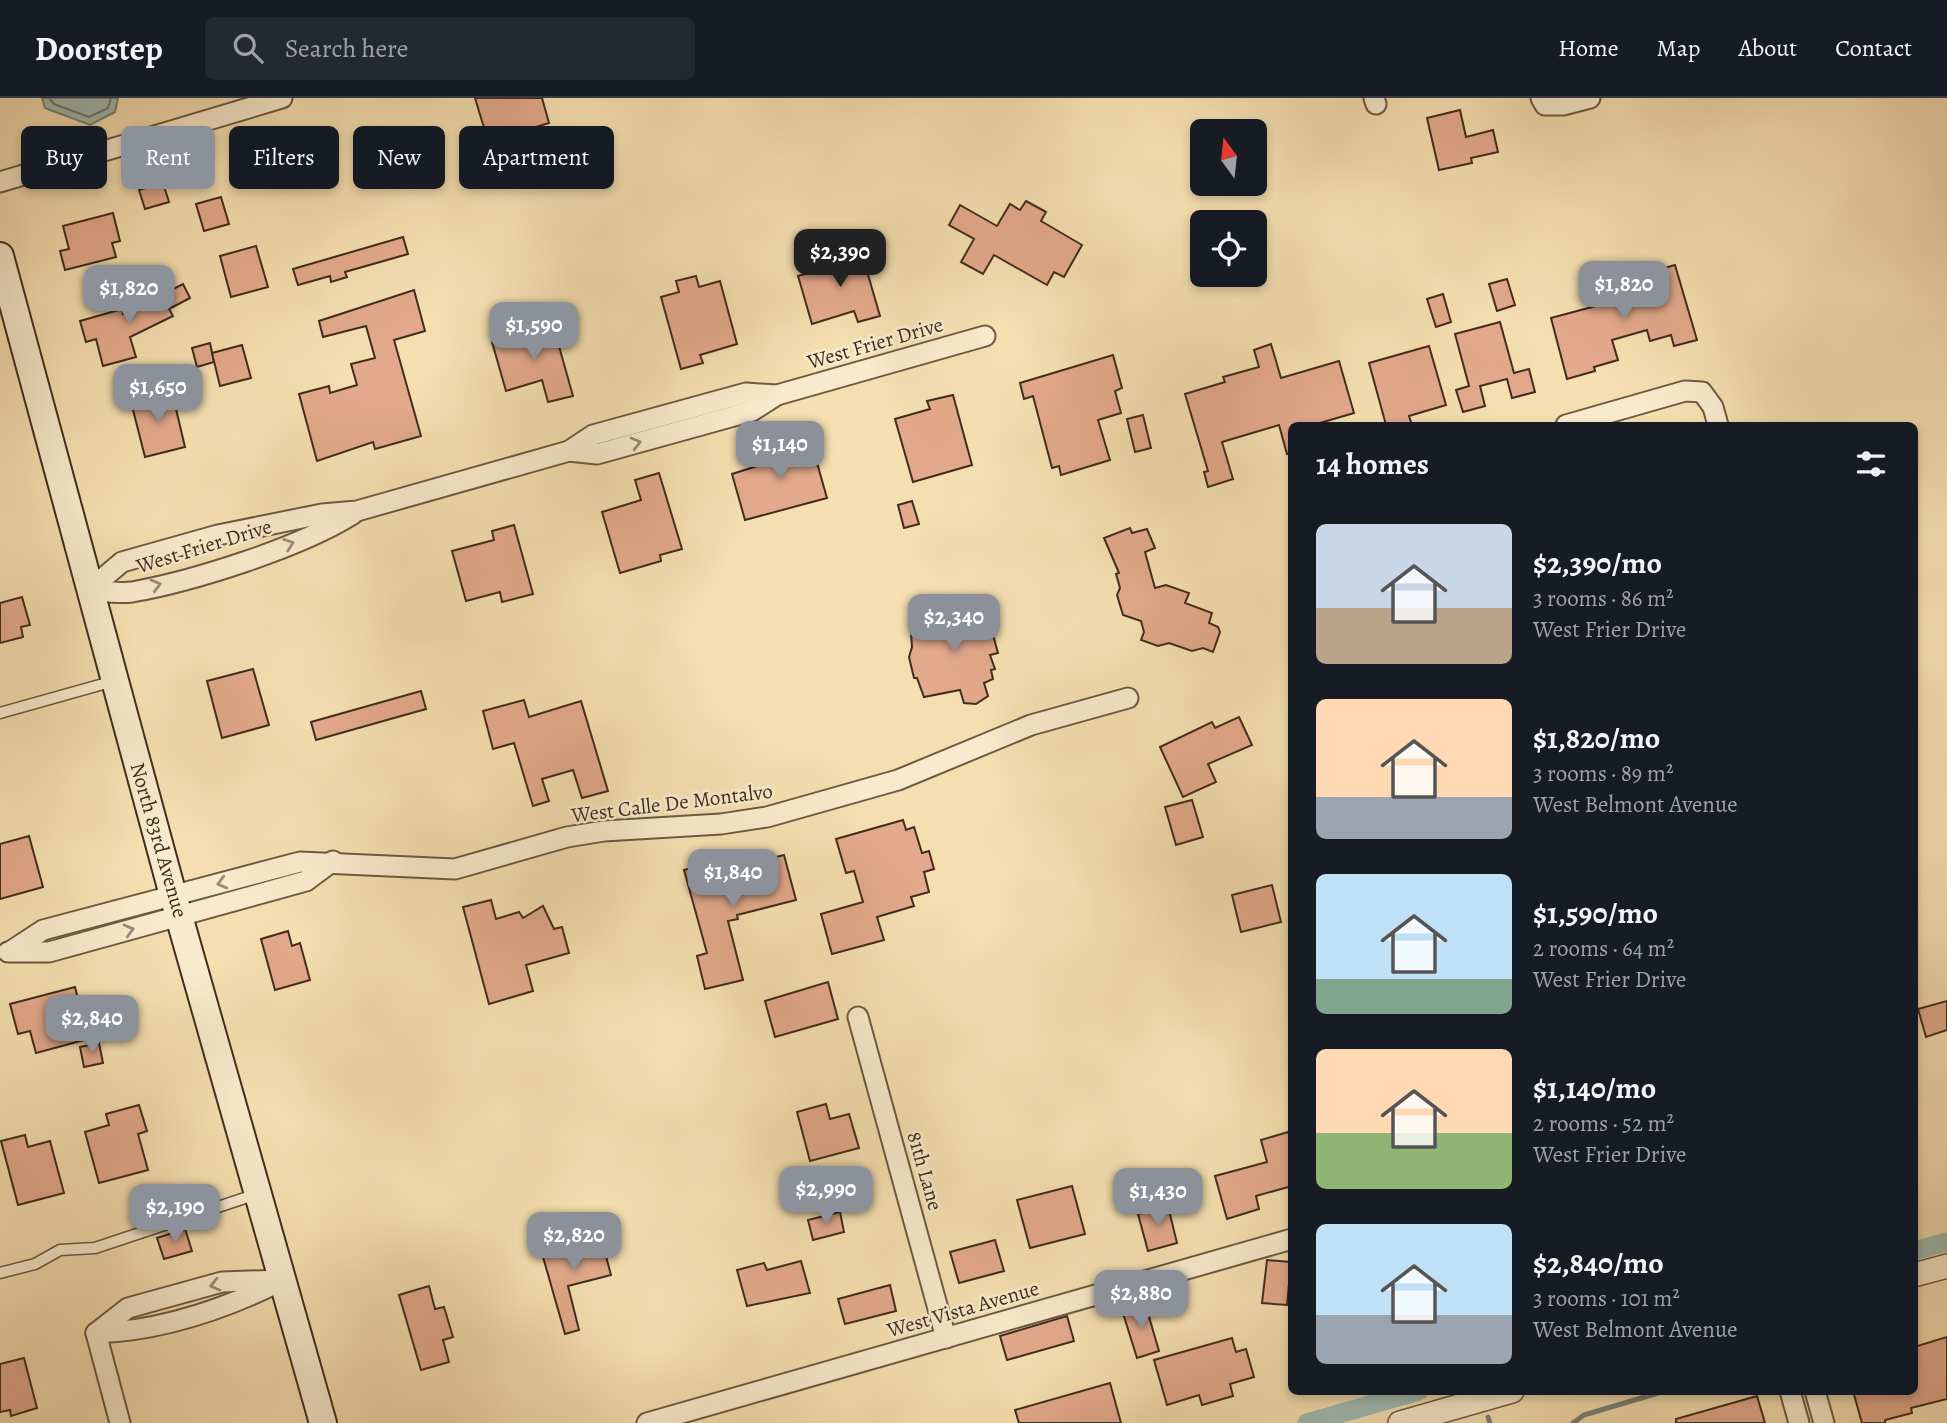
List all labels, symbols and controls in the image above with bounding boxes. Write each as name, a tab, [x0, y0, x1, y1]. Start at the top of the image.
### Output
search box	[205, 17, 695, 80]
text: Doorstep	[35, 26, 163, 71]
icon: search	[229, 29, 267, 67]
text: Search here	[285, 31, 408, 66]
text: Home	[1558, 32, 1619, 64]
text: Map	[1657, 32, 1701, 64]
text: About	[1739, 32, 1797, 64]
text: Contact	[1835, 32, 1912, 64]
north arrow	[1190, 119, 1267, 196]
map controls	[1190, 119, 1267, 287]
chip: Buy	[21, 126, 107, 189]
chip: Rent	[121, 126, 215, 189]
chip: Filters	[229, 126, 339, 189]
chip: New	[353, 126, 445, 189]
chip: Apartment	[459, 126, 614, 189]
button: locate	[1190, 210, 1267, 287]
pin: $2,390	[783, 230, 897, 289]
text: $2,390	[810, 236, 870, 267]
pin: $1,820	[1567, 262, 1681, 321]
pin: $1,820	[72, 266, 186, 325]
text: $1,820	[1595, 268, 1653, 299]
text: $1,820	[100, 272, 158, 303]
pin: $1,590	[477, 302, 591, 362]
text: $1,590	[505, 309, 563, 340]
street label: West Frier Drive	[803, 310, 946, 376]
pin: $1,650	[101, 364, 215, 424]
text: $1,650	[129, 371, 187, 402]
pin: $1,140	[723, 422, 837, 481]
text: $1,140	[752, 428, 808, 459]
one-way arrow	[629, 437, 641, 452]
text: 14 homes	[1316, 444, 1429, 484]
icon: filters	[1852, 445, 1890, 483]
street label: West Frier Drive	[132, 512, 275, 580]
one-way arrow	[282, 538, 294, 552]
text: $2,390/mo	[1533, 543, 1662, 583]
icon: home	[1372, 552, 1456, 636]
one-way arrow	[150, 579, 162, 594]
text: 3 rooms · 86 m²	[1533, 583, 1674, 614]
pin: $2,340	[897, 594, 1011, 654]
text: $2,340	[924, 601, 984, 632]
text: West Frier Drive	[1533, 614, 1686, 645]
text: $1,820/mo	[1533, 718, 1660, 758]
icon: home	[1372, 727, 1456, 811]
text: 3 rooms · 89 m²	[1533, 758, 1674, 789]
street label: North 83rd Avenue	[123, 759, 195, 921]
street label: West Calle De Montalvo	[569, 777, 774, 829]
text: West Belmont Avenue	[1533, 789, 1738, 820]
pin: $1,840	[676, 850, 790, 909]
text: $1,840	[704, 856, 762, 887]
one-way arrow	[216, 875, 228, 889]
text: $1,590/mo	[1533, 893, 1658, 933]
icon: home	[1372, 902, 1456, 986]
one-way arrow	[123, 924, 135, 938]
text: 2 rooms · 64 m²	[1533, 933, 1674, 964]
text: West Frier Drive	[1533, 964, 1686, 995]
pin: $2,840	[35, 996, 149, 1055]
text: $2,840	[61, 1002, 123, 1033]
text: $1,140/mo	[1533, 1068, 1656, 1108]
icon: home	[1372, 1077, 1456, 1161]
text: 2 rooms · 52 m²	[1533, 1108, 1674, 1139]
street label: 81th Lane	[900, 1128, 950, 1214]
text: West Frier Drive	[1533, 1139, 1686, 1170]
pin: $2,990	[769, 1166, 883, 1226]
pin: $1,430	[1101, 1168, 1215, 1228]
text: $2,990	[796, 1173, 856, 1204]
text: $1,430	[1129, 1175, 1187, 1206]
pin: $2,190	[118, 1184, 232, 1244]
text: $2,190	[146, 1191, 204, 1222]
pin: $2,820	[517, 1212, 631, 1272]
text: $2,820	[543, 1219, 605, 1250]
text: $2,840/mo	[1533, 1243, 1664, 1283]
icon: home	[1372, 1252, 1456, 1336]
pin: $2,880	[1084, 1270, 1198, 1330]
street label: West Vista Avenue	[883, 1274, 1042, 1344]
one-way arrow	[209, 1276, 221, 1291]
text: $2,880	[1110, 1277, 1172, 1308]
text: 3 rooms · 101 m²	[1533, 1283, 1680, 1314]
text: West Belmont Avenue	[1533, 1314, 1738, 1345]

